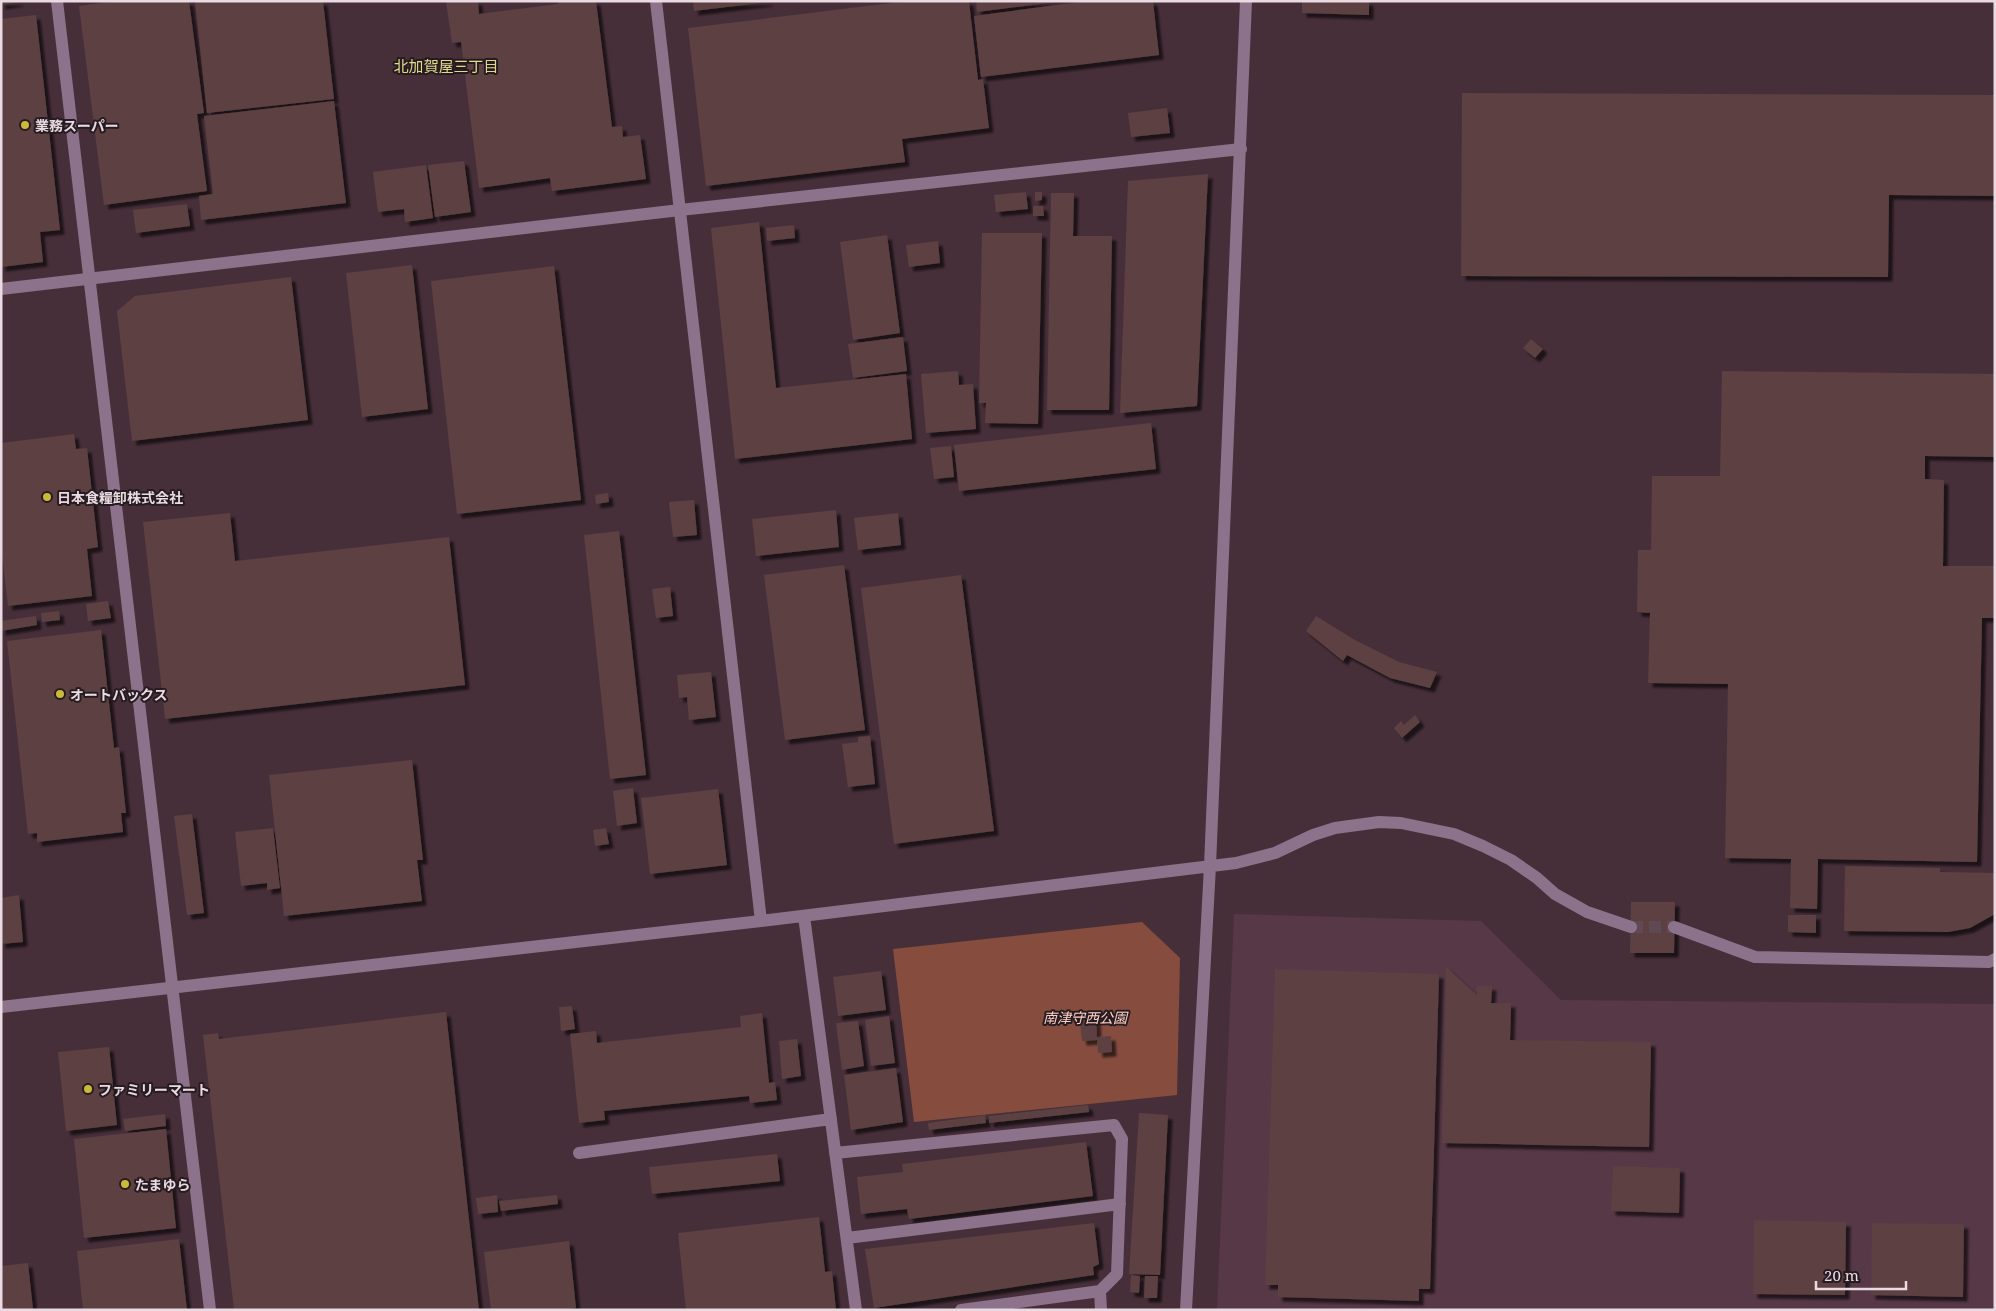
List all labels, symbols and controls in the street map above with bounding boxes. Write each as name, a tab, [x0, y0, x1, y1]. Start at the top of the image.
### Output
district label: 北加賀屋三丁目	[393, 56, 499, 76]
place label: 業務スーパー	[35, 116, 119, 135]
marker: 業務スーパー	[19, 119, 31, 131]
place label: 日本食糧卸株式会社	[57, 488, 183, 507]
marker: 日本食糧卸株式会社	[41, 491, 53, 503]
place label: オートバックス	[70, 685, 168, 704]
marker: オートバックス	[54, 688, 66, 700]
park label: 南津守西公園	[1043, 1008, 1129, 1027]
place label: ファミリーマート	[98, 1080, 210, 1099]
marker: ファミリーマート	[82, 1083, 94, 1095]
place label: たまゆら	[135, 1175, 191, 1194]
marker: たまゆら	[119, 1178, 131, 1190]
scale bar	[1816, 1258, 1906, 1290]
text: 20 m	[1824, 1265, 1859, 1285]

